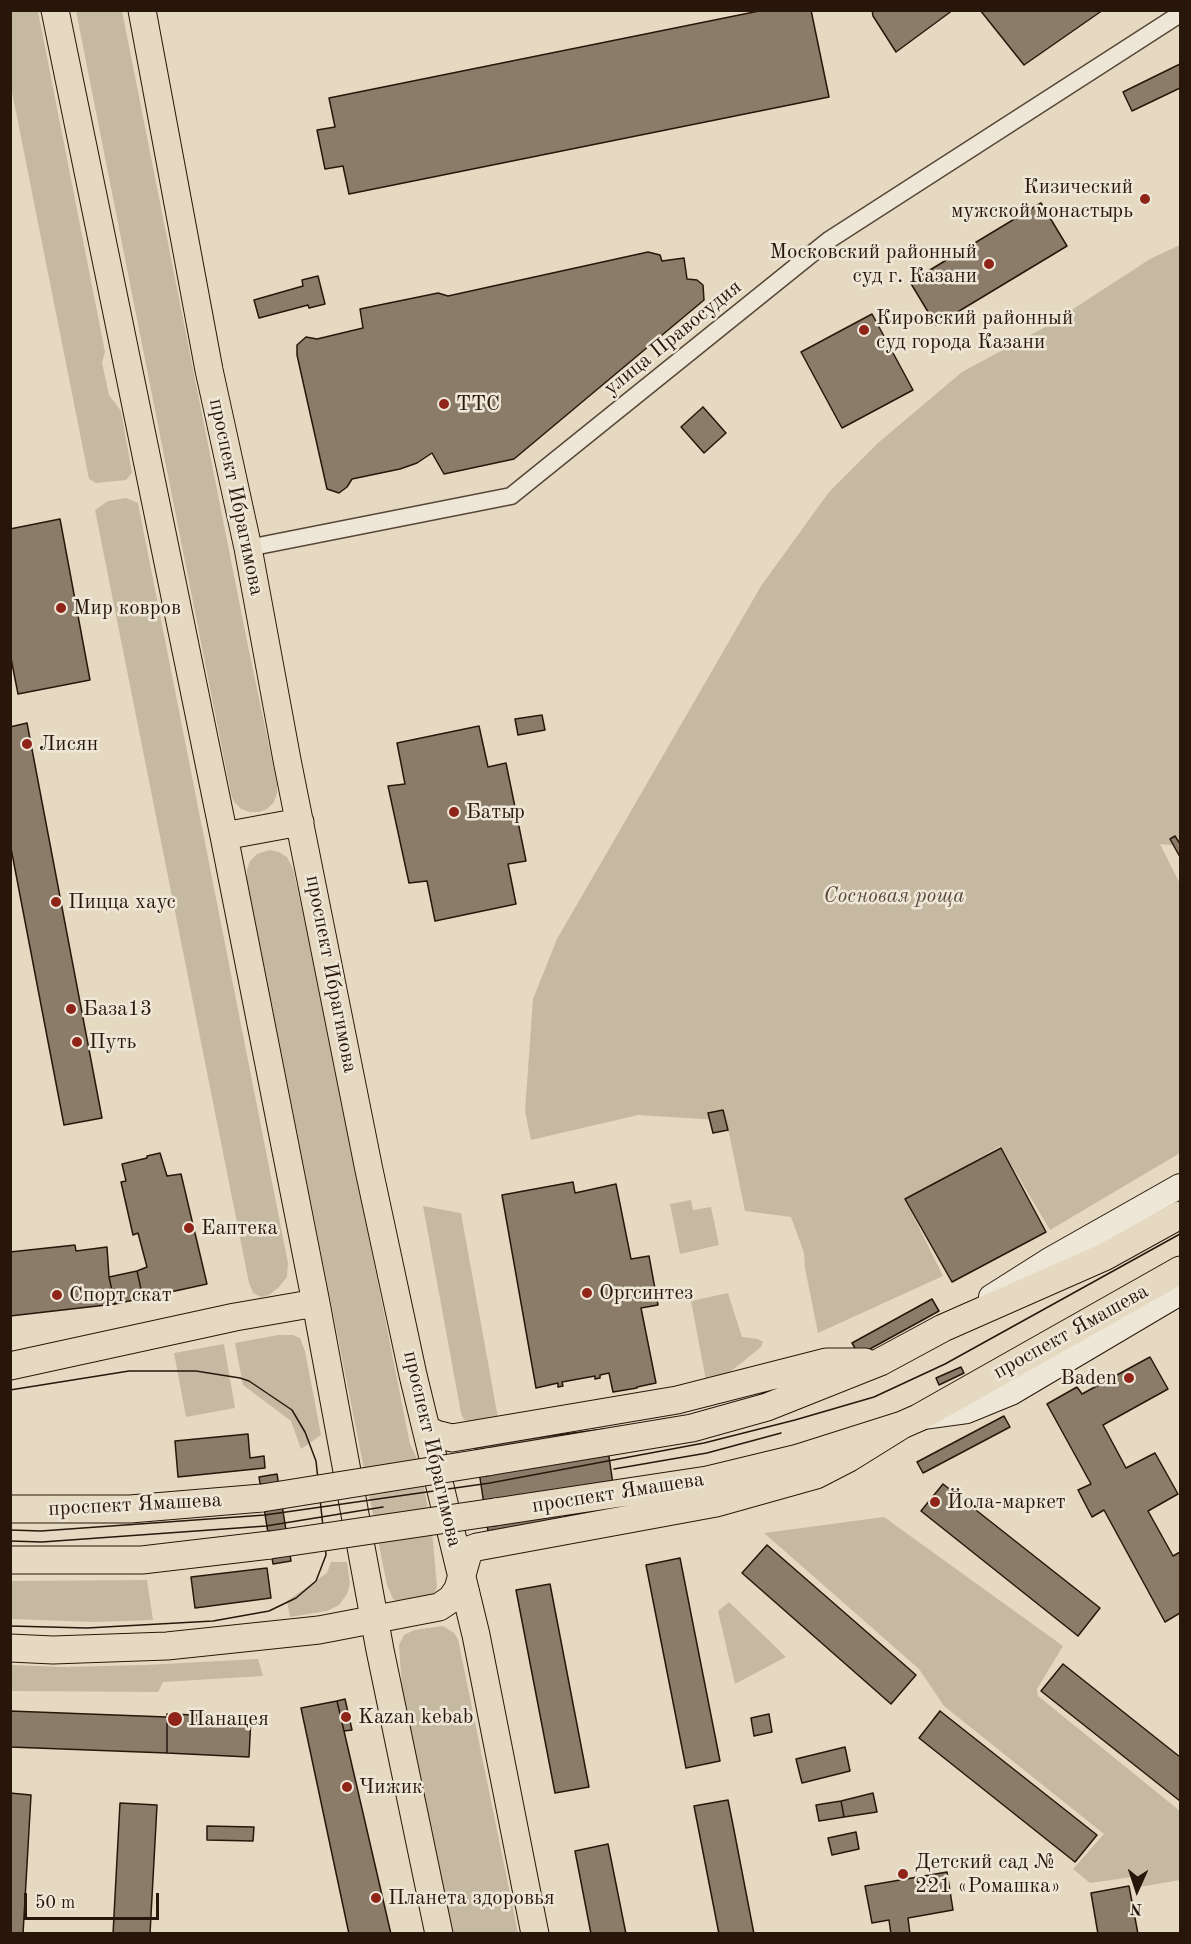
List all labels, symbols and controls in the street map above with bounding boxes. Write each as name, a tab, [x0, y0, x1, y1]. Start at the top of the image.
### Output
place label: Кизический мужской монастырь	[951, 174, 1133, 224]
marker: Кизический мужской монастырь	[1138, 192, 1152, 206]
place label: Московский районный суд г. Казани	[769, 239, 977, 289]
marker: Московский районный суд г. Казани	[982, 257, 996, 271]
street label: улица Правосудия	[599, 275, 747, 401]
place label: Кировский районный суд города Казани	[876, 305, 1073, 355]
marker: Кировский районный суд города Казани	[857, 323, 871, 337]
place label: ТТС	[456, 391, 500, 417]
street label: проспект Ибрагимова	[203, 396, 269, 598]
marker: ТТС	[437, 397, 451, 411]
place label: Мир ковров	[73, 595, 181, 621]
marker: Мир ковров	[54, 601, 68, 615]
place label: Лисян	[39, 731, 98, 757]
marker: Лисян	[20, 737, 34, 751]
place label: Батыр	[466, 799, 525, 825]
marker: Батыр	[447, 805, 461, 819]
street label: проспект Ибрагимова	[299, 873, 363, 1075]
park label: Сосновая роща	[824, 883, 964, 909]
place label: Пицца хаус	[68, 889, 176, 915]
marker: Пицца хаус	[49, 895, 63, 909]
place label: База13	[83, 996, 152, 1022]
marker: База13	[64, 1002, 78, 1016]
place label: Путь	[89, 1029, 136, 1055]
marker: Путь	[70, 1035, 84, 1049]
place label: Еаптека	[201, 1215, 278, 1241]
marker: Еаптека	[182, 1221, 196, 1235]
street label: проспект Ямашева	[989, 1279, 1153, 1385]
place label: Оргсинтез	[599, 1280, 693, 1306]
place label: Спорт скат	[69, 1282, 172, 1308]
marker: Оргсинтез	[580, 1286, 594, 1300]
marker: Спорт скат	[50, 1288, 64, 1302]
street label: проспект Ибрагимова	[397, 1348, 467, 1550]
place label: Baden	[1060, 1365, 1117, 1391]
marker: Baden	[1122, 1371, 1136, 1385]
street label: проспект Ямашева	[530, 1467, 706, 1519]
street label: проспект Ямашева	[48, 1488, 222, 1522]
place label: Йола-маркет	[947, 1489, 1066, 1515]
marker: Йола-маркет	[928, 1495, 942, 1509]
place label: Kazan kebab	[358, 1704, 474, 1730]
place label: Панацея	[188, 1706, 269, 1732]
marker: Панацея	[166, 1710, 184, 1728]
marker: Kazan kebab	[339, 1710, 353, 1724]
place label: Чижик	[359, 1774, 423, 1800]
marker: Чижик	[340, 1780, 354, 1794]
place label: Детский сад № 221 «Ромашка»	[915, 1849, 1060, 1899]
north arrow	[1107, 1860, 1167, 1920]
marker: Детский сад № 221 «Ромашка»	[896, 1867, 910, 1881]
scale bar	[27, 1881, 162, 1919]
place label: Планета здоровья	[388, 1885, 555, 1911]
marker: Планета здоровья	[369, 1891, 383, 1905]
text: 50 m	[35, 1894, 75, 1912]
text: N	[1130, 1900, 1143, 1916]

